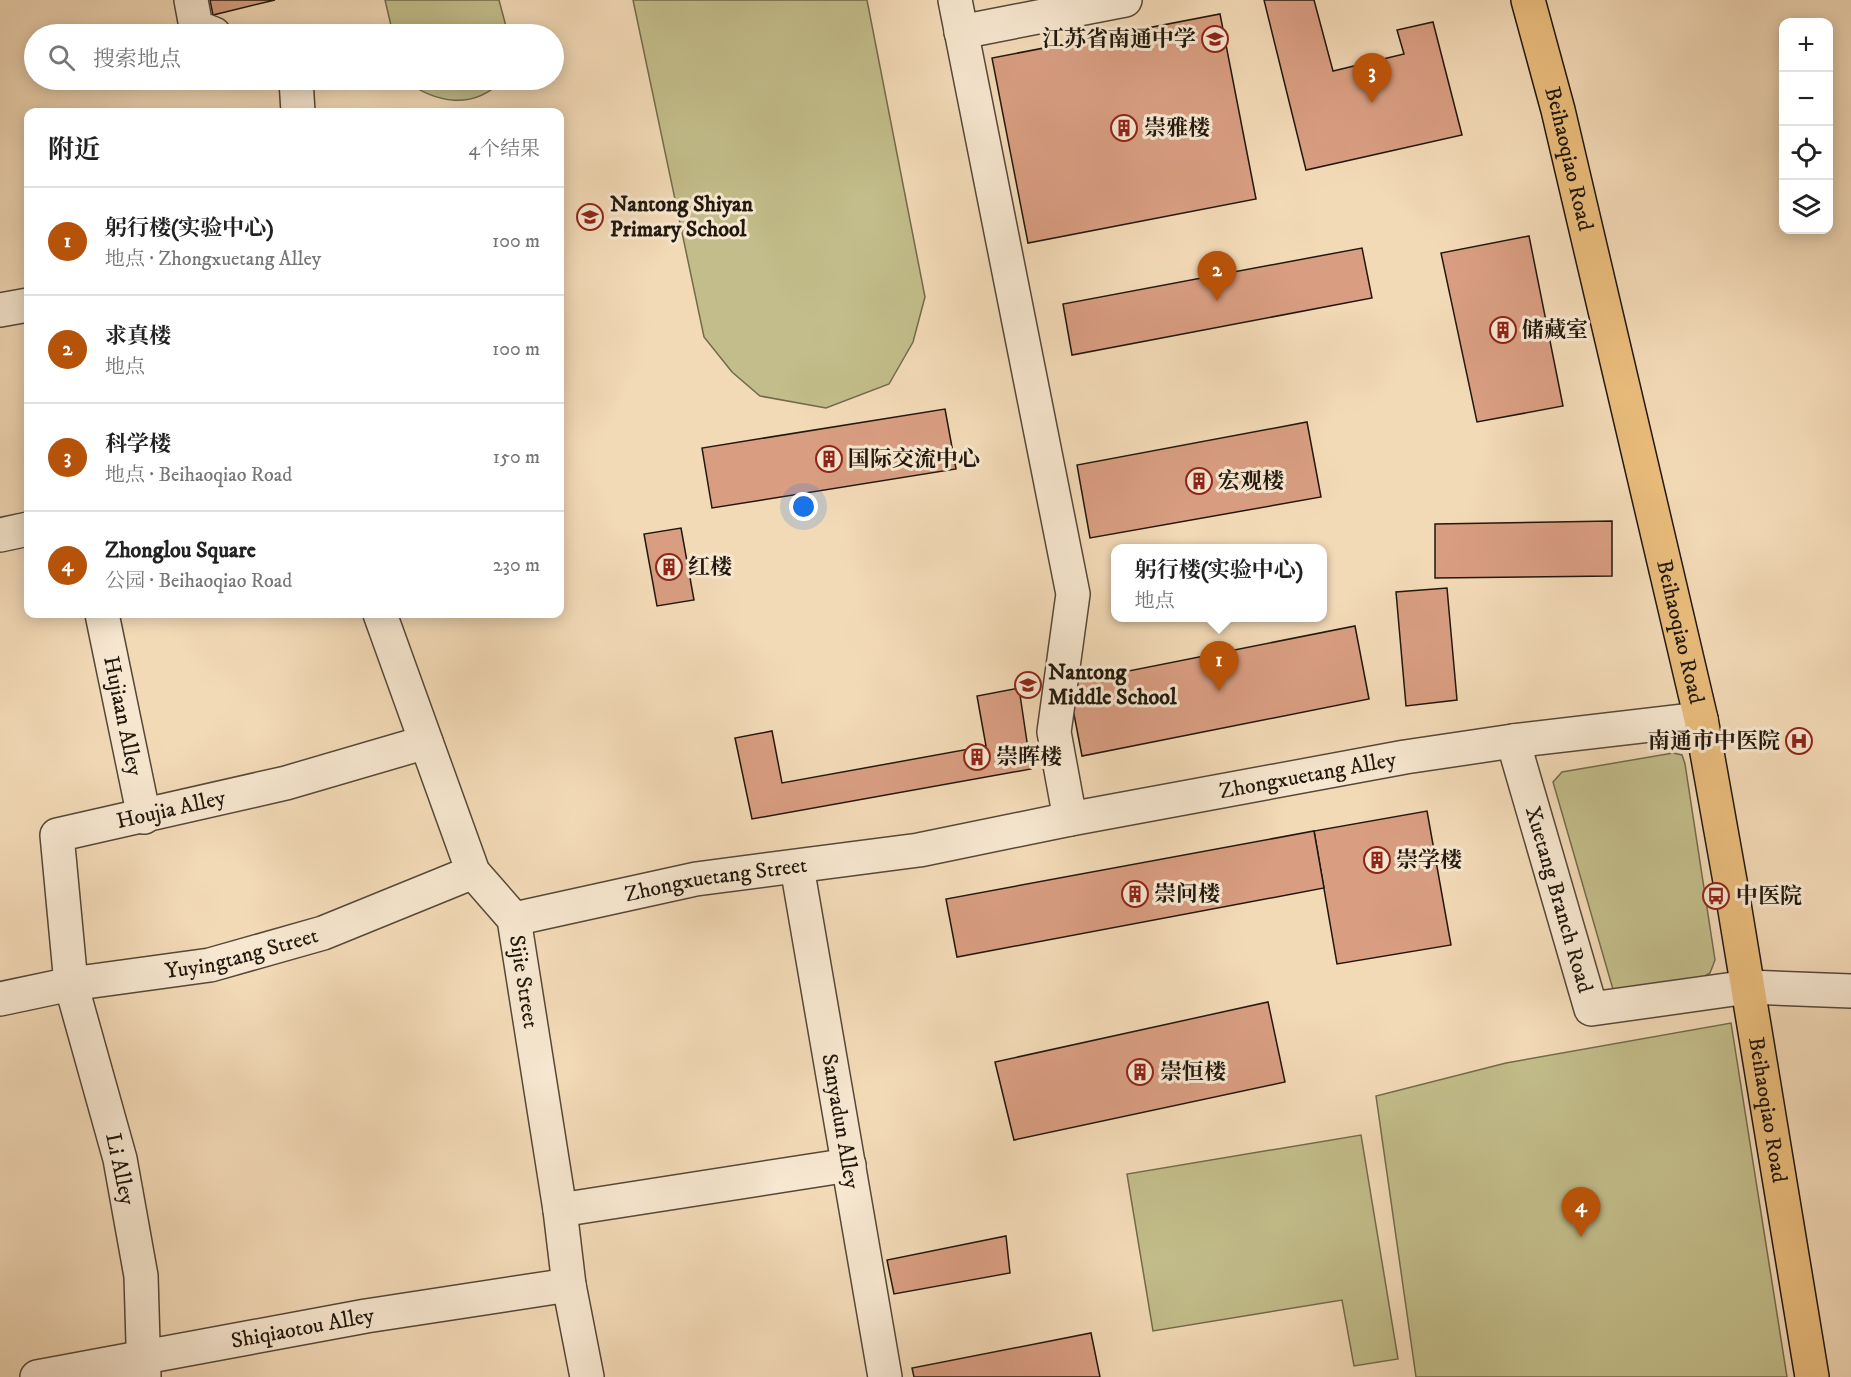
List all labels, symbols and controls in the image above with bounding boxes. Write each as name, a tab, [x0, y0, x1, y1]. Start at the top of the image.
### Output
map controls	[1779, 18, 1833, 234]
button: +	[1779, 18, 1833, 72]
search box	[24, 24, 564, 90]
school or university icon: 江苏省南通中学	[1200, 24, 1230, 54]
place label: 江苏省南通中学	[1042, 26, 1196, 53]
icon: search	[45, 41, 78, 74]
text: 搜索地点	[93, 46, 181, 73]
pin: 3	[1352, 54, 1392, 103]
button: −	[1779, 72, 1833, 126]
street label: Beihaoqiao Road	[1539, 84, 1599, 233]
building icon: 崇雅楼	[1109, 113, 1139, 143]
place label: 崇雅楼	[1144, 115, 1210, 142]
button: locate	[1779, 126, 1833, 180]
text: 附近	[48, 134, 100, 167]
text: 4个结果	[468, 137, 540, 162]
button: layers	[1779, 180, 1833, 234]
place label: Nantong Shiyan Primary School	[610, 191, 753, 243]
school or university icon: Nantong Shiyan Primary School	[575, 202, 605, 232]
text: 躬行楼(实验中心)	[105, 215, 274, 242]
text: 1	[64, 229, 71, 254]
text: 100 m	[492, 229, 540, 254]
text: 地点 · Zhongxuetang Alley	[105, 247, 321, 272]
pin: 2	[1198, 252, 1236, 301]
building icon: 储藏室	[1488, 315, 1518, 345]
place label: 储藏室	[1522, 317, 1588, 344]
text: 求真楼	[105, 323, 171, 350]
text: 2	[63, 337, 72, 362]
text: 100 m	[492, 337, 540, 362]
text: 地点	[105, 355, 145, 380]
text: 科学楼	[105, 431, 171, 458]
building icon: 国际交流中心	[814, 444, 844, 474]
text: 3	[64, 445, 71, 470]
text: 150 m	[493, 445, 540, 470]
place label: 国际交流中心	[848, 446, 980, 473]
text: 地点 · Beihaoqiao Road	[105, 463, 292, 488]
building icon: 宏观楼	[1184, 466, 1214, 496]
place label: 宏观楼	[1218, 468, 1284, 495]
your location	[789, 492, 818, 521]
text: Zhonglou Square	[105, 537, 256, 564]
popup	[1111, 544, 1327, 622]
building icon: 红楼	[654, 552, 684, 582]
text: 4	[62, 553, 73, 578]
text: 230 m	[493, 553, 540, 578]
place label: 红楼	[688, 554, 732, 581]
text: 躬行楼(实验中心)	[1135, 557, 1303, 584]
street label: Beihaoqiao Road	[1651, 557, 1710, 707]
text: 公园 · Beihaoqiao Road	[105, 569, 292, 594]
text: 地点	[1135, 589, 1175, 614]
pin: 1	[1200, 642, 1238, 691]
street label: Hujiaan Alley	[98, 654, 149, 779]
place label: Nantong Middle School	[1048, 659, 1177, 711]
school or university icon: Nantong Middle School	[1013, 670, 1043, 700]
hospital icon: 南通市中医院	[1784, 726, 1814, 756]
place label: 南通市中医院	[1648, 728, 1780, 755]
building icon: 崇晖楼	[962, 742, 992, 772]
place label: 崇晖楼	[996, 744, 1062, 771]
street label: Zhongxuetang Alley	[1217, 745, 1399, 805]
street label: Houjia Alley	[114, 784, 229, 835]
street label: Xuetang Branch Road	[1519, 803, 1599, 996]
building icon: 崇学楼	[1362, 845, 1392, 875]
place label: 崇学楼	[1396, 847, 1462, 874]
street label: Zhongxuetang Street	[622, 851, 809, 908]
building icon: 崇问楼	[1120, 879, 1150, 909]
place label: 崇问楼	[1154, 881, 1220, 908]
bus stop icon: 中医院	[1701, 881, 1731, 911]
place label: 中医院	[1736, 883, 1802, 910]
street label: Yuyingtang Street	[163, 922, 321, 985]
street label: Sijie Street	[503, 933, 545, 1030]
street label: Beihaoqiao Road	[1743, 1035, 1793, 1185]
street label: Sanyadun Alley	[816, 1052, 866, 1191]
building icon: 崇恒楼	[1125, 1057, 1155, 1087]
place label: 崇恒楼	[1160, 1059, 1226, 1086]
street label: Li Alley	[99, 1131, 141, 1208]
pin: 4	[1562, 1188, 1600, 1237]
street label: Shiqiaotou Alley	[229, 1301, 376, 1354]

